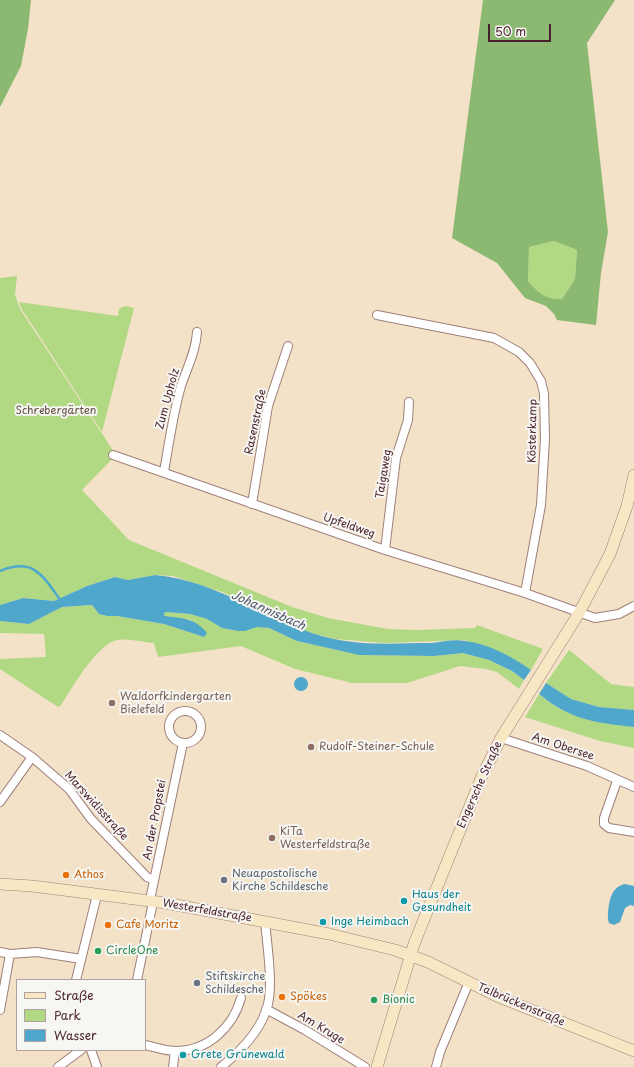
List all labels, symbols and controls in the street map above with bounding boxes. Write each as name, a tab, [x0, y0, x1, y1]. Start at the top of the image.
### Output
scale bar	[490, 16, 553, 42]
text: 50 m	[495, 22, 526, 40]
street label: Zum Upholz	[154, 367, 182, 431]
street label: Rasenstraße	[243, 388, 269, 456]
street label: Kösterkamp	[526, 399, 540, 463]
park label: Schrebergärten	[16, 404, 96, 418]
street label: Taigaweg	[374, 448, 394, 500]
street label: Upfeldweg	[321, 511, 377, 541]
water label: Johannisbach	[229, 588, 307, 634]
place label: Waldorfkindergarten Bielefeld	[120, 690, 231, 716]
marker: Waldorfkindergarten Bielefeld	[107, 698, 117, 708]
street label: Am Obersee	[530, 731, 596, 763]
street label: Engersche Straße	[455, 739, 505, 831]
place label: Rudolf-Steiner-Schule	[319, 740, 435, 754]
marker: Rudolf-Steiner-Schule	[306, 742, 316, 752]
street label: Marswidisstraße	[61, 769, 131, 843]
street label: An der Propstei	[141, 779, 169, 861]
place label: KiTa Westerfeldstraße	[280, 825, 370, 851]
marker: KiTa Westerfeldstraße	[267, 833, 277, 843]
place label: Neuapostolische Kirche Schildesche	[232, 867, 328, 893]
place label: Athos	[74, 868, 104, 882]
marker: Athos	[61, 870, 71, 880]
marker: Neuapostolische Kirche Schildesche	[219, 875, 229, 885]
place label: Haus der Gesundheit	[412, 888, 471, 914]
marker: Haus der Gesundheit	[399, 896, 409, 906]
street label: Westerfeldstraße	[161, 897, 253, 925]
place label: Inge Heimbach	[331, 915, 409, 929]
marker: Inge Heimbach	[318, 917, 328, 927]
place label: Cafe Moritz	[116, 918, 179, 932]
marker: Cafe Moritz	[103, 920, 113, 930]
place label: CircleOne	[106, 944, 158, 958]
marker: CircleOne	[93, 946, 103, 956]
place label: Stiftskirche Schildesche	[205, 970, 265, 996]
marker: Stiftskirche Schildesche	[192, 978, 202, 988]
legend	[16, 979, 146, 1051]
street label: Talbrückenstraße	[475, 981, 567, 1029]
text: Straße	[54, 986, 94, 1004]
place label: Spökes	[290, 990, 327, 1004]
marker: Spökes	[277, 992, 287, 1002]
place label: Bionic	[382, 993, 415, 1007]
marker: Bionic	[369, 995, 379, 1005]
text: Park	[54, 1006, 81, 1024]
street label: Am Kruge	[295, 1009, 347, 1047]
text: Wasser	[54, 1026, 97, 1044]
place label: Grete Grünewald	[191, 1048, 285, 1062]
marker: Grete Grünewald	[178, 1050, 188, 1060]

